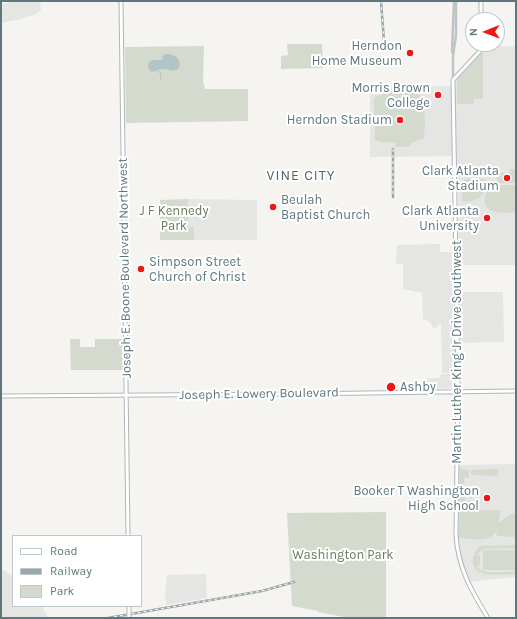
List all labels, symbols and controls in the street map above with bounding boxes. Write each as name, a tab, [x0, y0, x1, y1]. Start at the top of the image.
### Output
north arrow	[465, 12, 505, 52]
text: N	[467, 28, 480, 36]
place label: Herndon Home Museum	[312, 38, 402, 69]
marker: Herndon Home Museum	[405, 48, 415, 58]
place label: Morris Brown College	[352, 80, 430, 111]
marker: Morris Brown College	[433, 90, 443, 100]
place label: Herndon Stadium	[287, 112, 392, 128]
marker: Herndon Stadium	[395, 115, 405, 125]
street label: Joseph E. Boone Boulevard Northwest	[115, 157, 135, 379]
place label: Clark Atlanta Stadium	[422, 163, 499, 194]
district label: VINE CITY	[267, 168, 335, 184]
marker: Clark Atlanta Stadium	[502, 173, 512, 183]
place label: Beulah Baptist Church	[281, 192, 370, 223]
marker: Beulah Baptist Church	[268, 202, 278, 212]
park label: J F Kennedy Park	[140, 203, 208, 234]
place label: Clark Atlanta University	[402, 203, 479, 234]
marker: Clark Atlanta University	[482, 213, 492, 223]
street label: Martin Luther King Jr Drive Southwest	[449, 240, 465, 464]
place label: Simpson Street Church of Christ	[149, 254, 246, 285]
marker: Simpson Street Church of Christ	[136, 264, 146, 274]
place label: Ashby	[400, 379, 436, 395]
marker: Ashby	[385, 381, 397, 393]
street label: Joseph E. Lowery Boulevard	[179, 385, 339, 403]
place label: Booker T Washington High School	[353, 483, 479, 514]
marker: Booker T Washington High School	[482, 493, 492, 503]
legend	[12, 535, 142, 607]
text: Road	[50, 544, 78, 558]
park label: Washington Park	[292, 547, 394, 563]
text: Railway	[50, 564, 92, 578]
text: Park	[50, 584, 74, 598]

